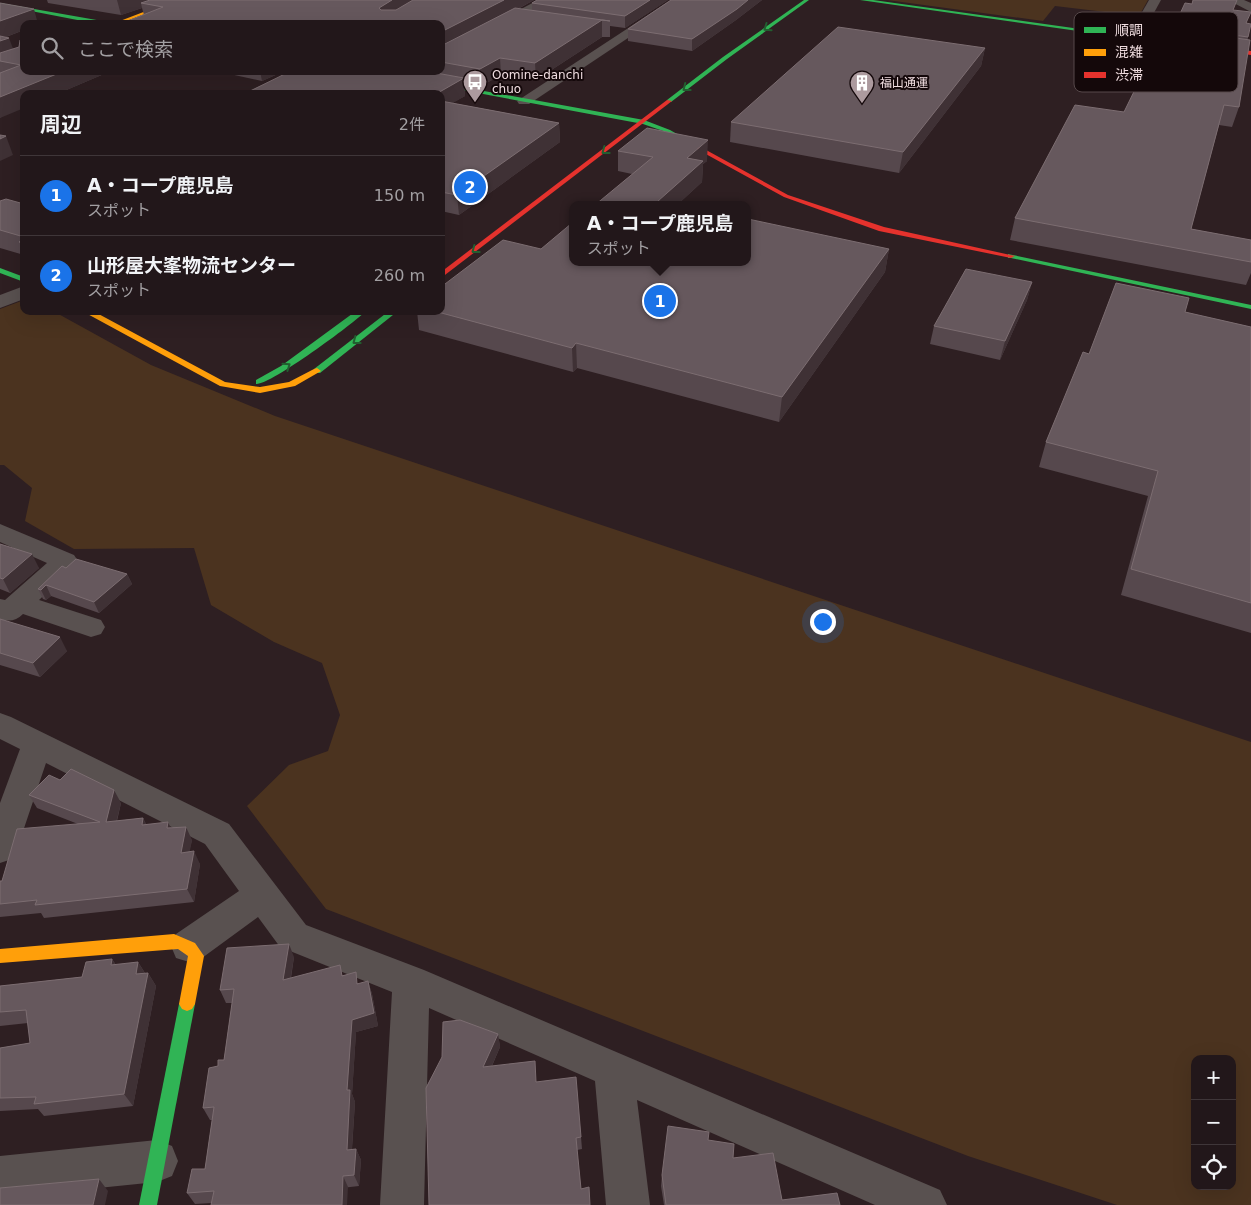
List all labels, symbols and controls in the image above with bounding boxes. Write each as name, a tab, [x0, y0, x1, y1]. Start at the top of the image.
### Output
legend	[1074, 12, 1238, 92]
search box	[20, 20, 445, 75]
one-way arrow	[764, 22, 773, 31]
text: 順調	[1115, 22, 1143, 38]
icon: search	[38, 34, 66, 62]
text: ここで検索	[78, 38, 173, 60]
text: 混雑	[1115, 44, 1143, 60]
text: 渋滞	[1115, 67, 1143, 83]
place label: Oomine-danchi chuo	[492, 68, 583, 96]
bus stop icon: Oomine-danchi chuo	[462, 69, 488, 103]
building icon: 福山通運	[849, 70, 875, 104]
place label: 福山通運	[880, 76, 928, 90]
one-way arrow	[683, 83, 692, 91]
text: 周辺	[40, 113, 82, 137]
text: 2件	[399, 115, 425, 134]
one-way arrow	[601, 145, 611, 154]
pin: 2	[454, 168, 486, 206]
text: A・コープ鹿児島	[87, 174, 234, 196]
text: 1	[50, 186, 62, 205]
text: 150 m	[374, 186, 425, 205]
text: スポット	[87, 201, 151, 220]
popup	[569, 201, 751, 266]
text: A・コープ鹿児島	[587, 212, 733, 234]
text: スポット	[587, 239, 651, 258]
one-way arrow	[472, 244, 481, 252]
text: 山形屋大峯物流センター	[87, 254, 296, 276]
text: 2	[50, 266, 62, 285]
text: 260 m	[374, 266, 425, 285]
text: スポット	[87, 281, 151, 300]
pin: 1	[644, 282, 676, 320]
one-way arrow	[353, 335, 362, 343]
one-way arrow	[281, 363, 291, 372]
your location	[810, 609, 836, 635]
map controls	[1191, 1055, 1236, 1190]
button: +	[1191, 1055, 1236, 1100]
button: −	[1191, 1100, 1236, 1145]
button: locate	[1191, 1145, 1236, 1190]

